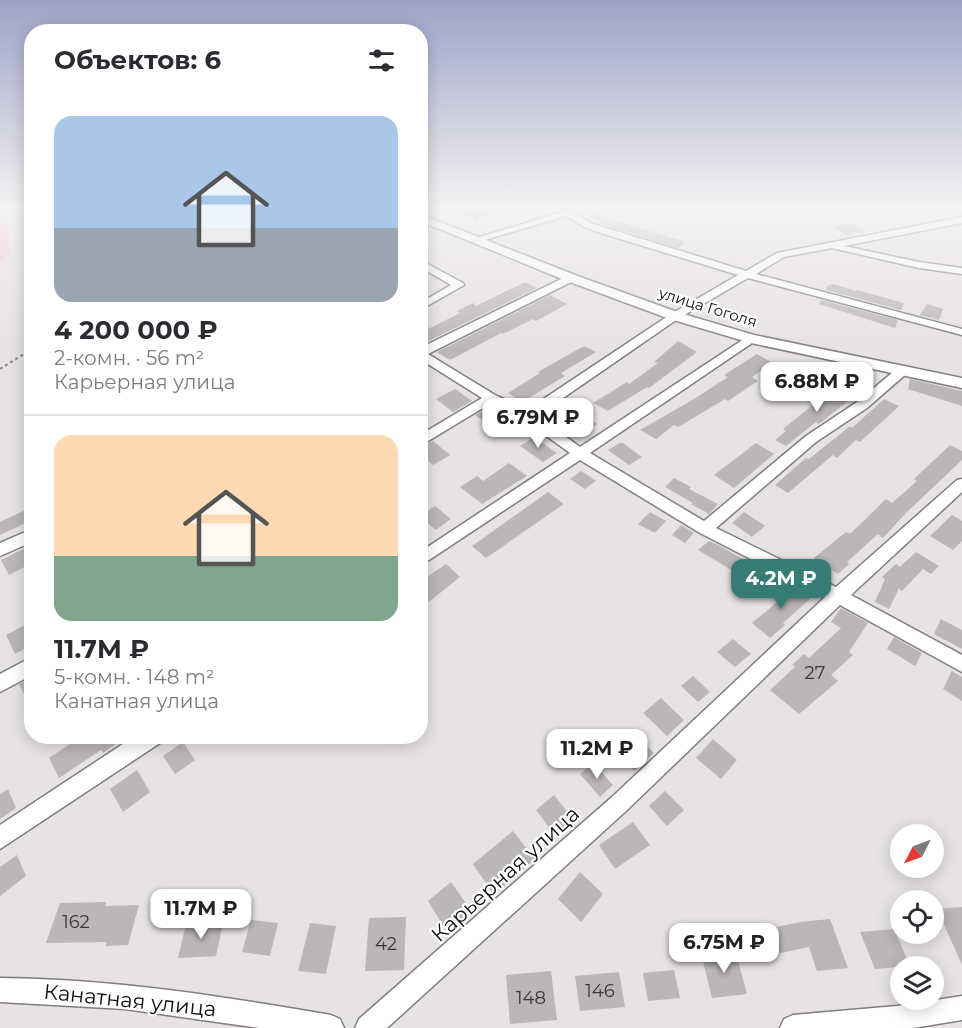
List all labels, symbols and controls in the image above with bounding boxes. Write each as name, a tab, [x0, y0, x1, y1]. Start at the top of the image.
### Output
text: Объектов: 6	[54, 44, 221, 76]
icon: filters	[365, 44, 398, 77]
icon: home	[172, 155, 280, 263]
street label: улица Гоголя	[656, 283, 760, 331]
text: 4 200 000 ₽	[54, 314, 218, 346]
text: 2-комн. · 56 m²	[54, 346, 204, 370]
pin: 6.88M ₽	[762, 362, 872, 413]
text: 6.88M ₽	[774, 369, 860, 393]
text: Карьерная улица	[54, 370, 235, 394]
pin: 6.79M ₽	[483, 398, 593, 449]
text: 6.79M ₽	[496, 405, 580, 429]
icon: home	[172, 474, 280, 582]
pin: 4.2M ₽	[732, 559, 830, 610]
text: 4.2M ₽	[745, 566, 817, 590]
text: 11.7M ₽	[54, 633, 149, 665]
house number: 27	[805, 662, 825, 684]
text: 5-комн. · 148 m²	[54, 665, 214, 689]
text: Канатная улица	[54, 689, 219, 713]
pin: 11.2M ₽	[542, 729, 652, 780]
text: 11.2M ₽	[560, 736, 634, 760]
street label: Карьерная улица	[426, 801, 584, 947]
north arrow	[890, 824, 944, 878]
map controls	[890, 824, 944, 1010]
pin: 11.7M ₽	[146, 889, 256, 940]
button: locate	[890, 890, 944, 944]
text: 11.7M ₽	[164, 896, 238, 920]
house number: 162	[62, 911, 90, 933]
pin: 6.75M ₽	[669, 923, 779, 974]
text: 6.75M ₽	[683, 930, 765, 954]
house number: 42	[375, 933, 397, 955]
button: layers	[890, 956, 944, 1010]
street label: Канатная улица	[43, 979, 217, 1021]
house number: 146	[585, 980, 615, 1002]
house number: 148	[516, 987, 546, 1009]

